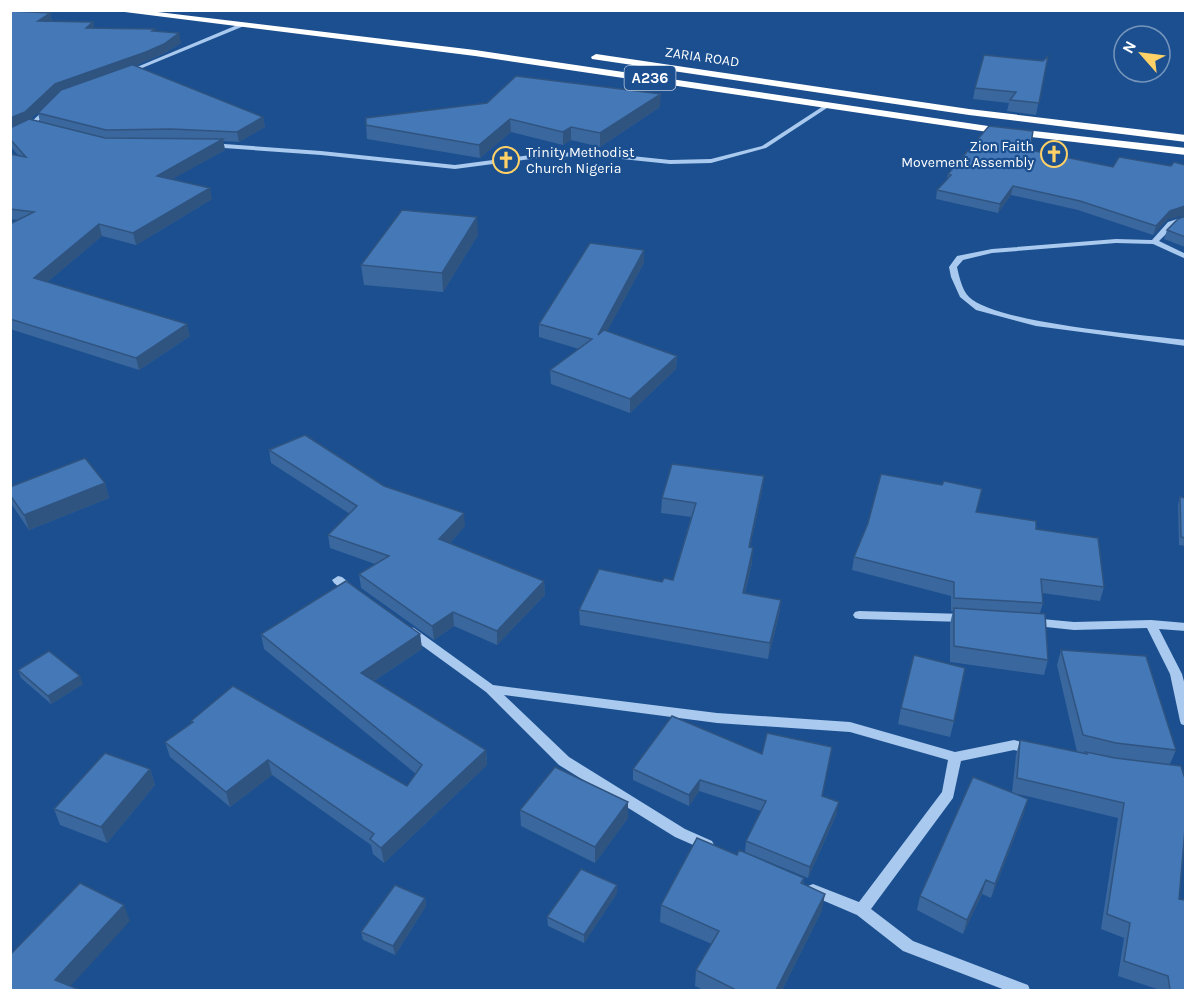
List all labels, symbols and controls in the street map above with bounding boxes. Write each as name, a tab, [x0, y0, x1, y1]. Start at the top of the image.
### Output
north arrow	[1112, 24, 1172, 84]
text: N	[1118, 38, 1140, 57]
street label: ZARIA ROAD	[664, 43, 740, 71]
road number: A236	[624, 66, 676, 90]
place label: Zion Faith Movement Assembly	[901, 138, 1034, 171]
church icon: Zion Faith Movement Assembly	[1039, 139, 1069, 169]
place label: Trinity Methodist Church Nigeria	[526, 144, 634, 177]
church icon: Trinity Methodist Church Nigeria	[491, 145, 521, 175]

